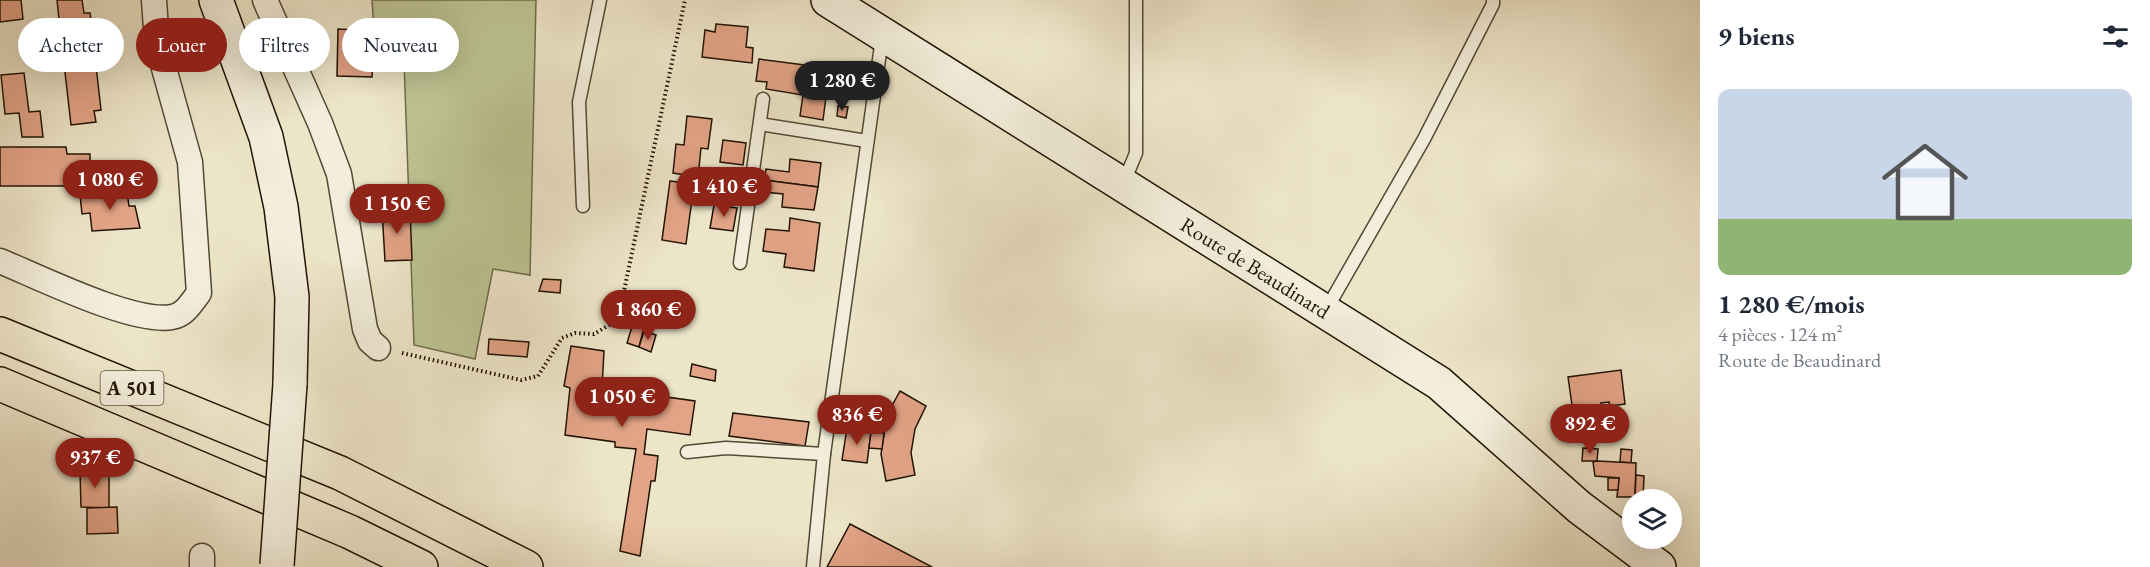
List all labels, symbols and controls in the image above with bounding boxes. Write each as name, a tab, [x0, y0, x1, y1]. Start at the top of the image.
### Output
chip: Acheter	[18, 18, 124, 72]
chip: Louer	[136, 18, 227, 72]
chip: Filtres	[239, 18, 330, 72]
chip: Nouveau	[342, 18, 459, 72]
text: 9 biens	[1718, 19, 1795, 53]
icon: filters	[2099, 20, 2132, 53]
pin: 1 280 €	[787, 61, 897, 112]
text: 1 280 €	[809, 67, 875, 93]
icon: home	[1871, 128, 1979, 236]
pin: 1 080 €	[55, 160, 165, 211]
text: 1 080 €	[77, 166, 143, 192]
pin: 1 410 €	[669, 167, 779, 218]
text: 1 410 €	[691, 173, 757, 199]
pin: 1 150 €	[342, 184, 452, 235]
text: 1 150 €	[364, 190, 430, 216]
street label: Route de Beaudinard	[1175, 211, 1335, 325]
text: 1 280 €/mois	[1718, 287, 1865, 321]
pin: 1 860 €	[593, 290, 703, 341]
text: 1 860 €	[615, 296, 681, 322]
text: 4 pièces · 124 m²	[1718, 321, 1843, 347]
text: Route de Beaudinard	[1718, 347, 1881, 373]
road number: A 501	[100, 371, 164, 405]
pin: 1 050 €	[567, 377, 677, 428]
text: 1 050 €	[589, 383, 655, 409]
pin: 836 €	[815, 395, 899, 446]
text: 836 €	[831, 401, 883, 427]
pin: 892 €	[1548, 404, 1632, 455]
text: 892 €	[1564, 410, 1616, 436]
pin: 937 €	[53, 438, 137, 489]
text: 937 €	[69, 444, 121, 470]
map controls	[1622, 489, 1682, 549]
button: layers	[1622, 489, 1682, 549]

